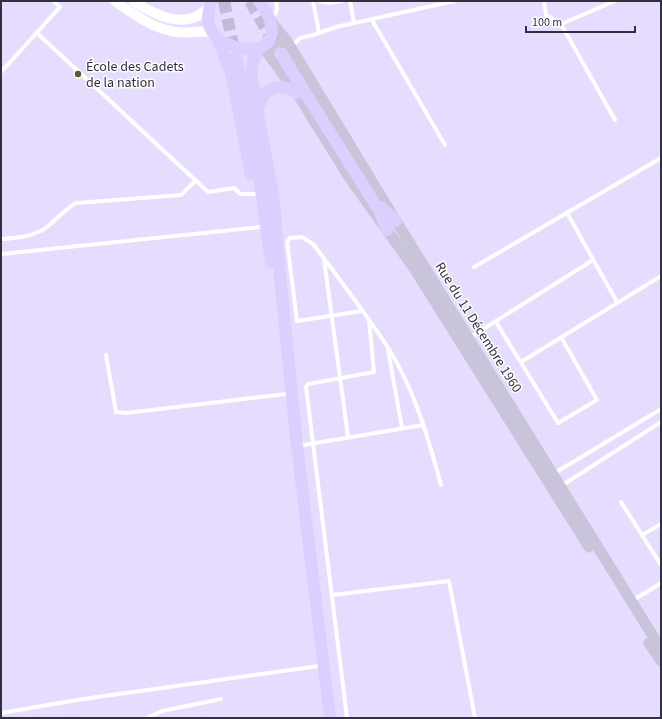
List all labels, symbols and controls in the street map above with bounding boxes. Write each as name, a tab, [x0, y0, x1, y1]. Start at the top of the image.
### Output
scale bar	[526, 8, 635, 34]
text: 100 m	[532, 14, 562, 31]
place label: École des Cadets de la nation	[86, 57, 184, 93]
marker: École des Cadets de la nation	[73, 69, 83, 79]
street label: Rue du 11 Décembre 1960	[430, 258, 527, 397]

